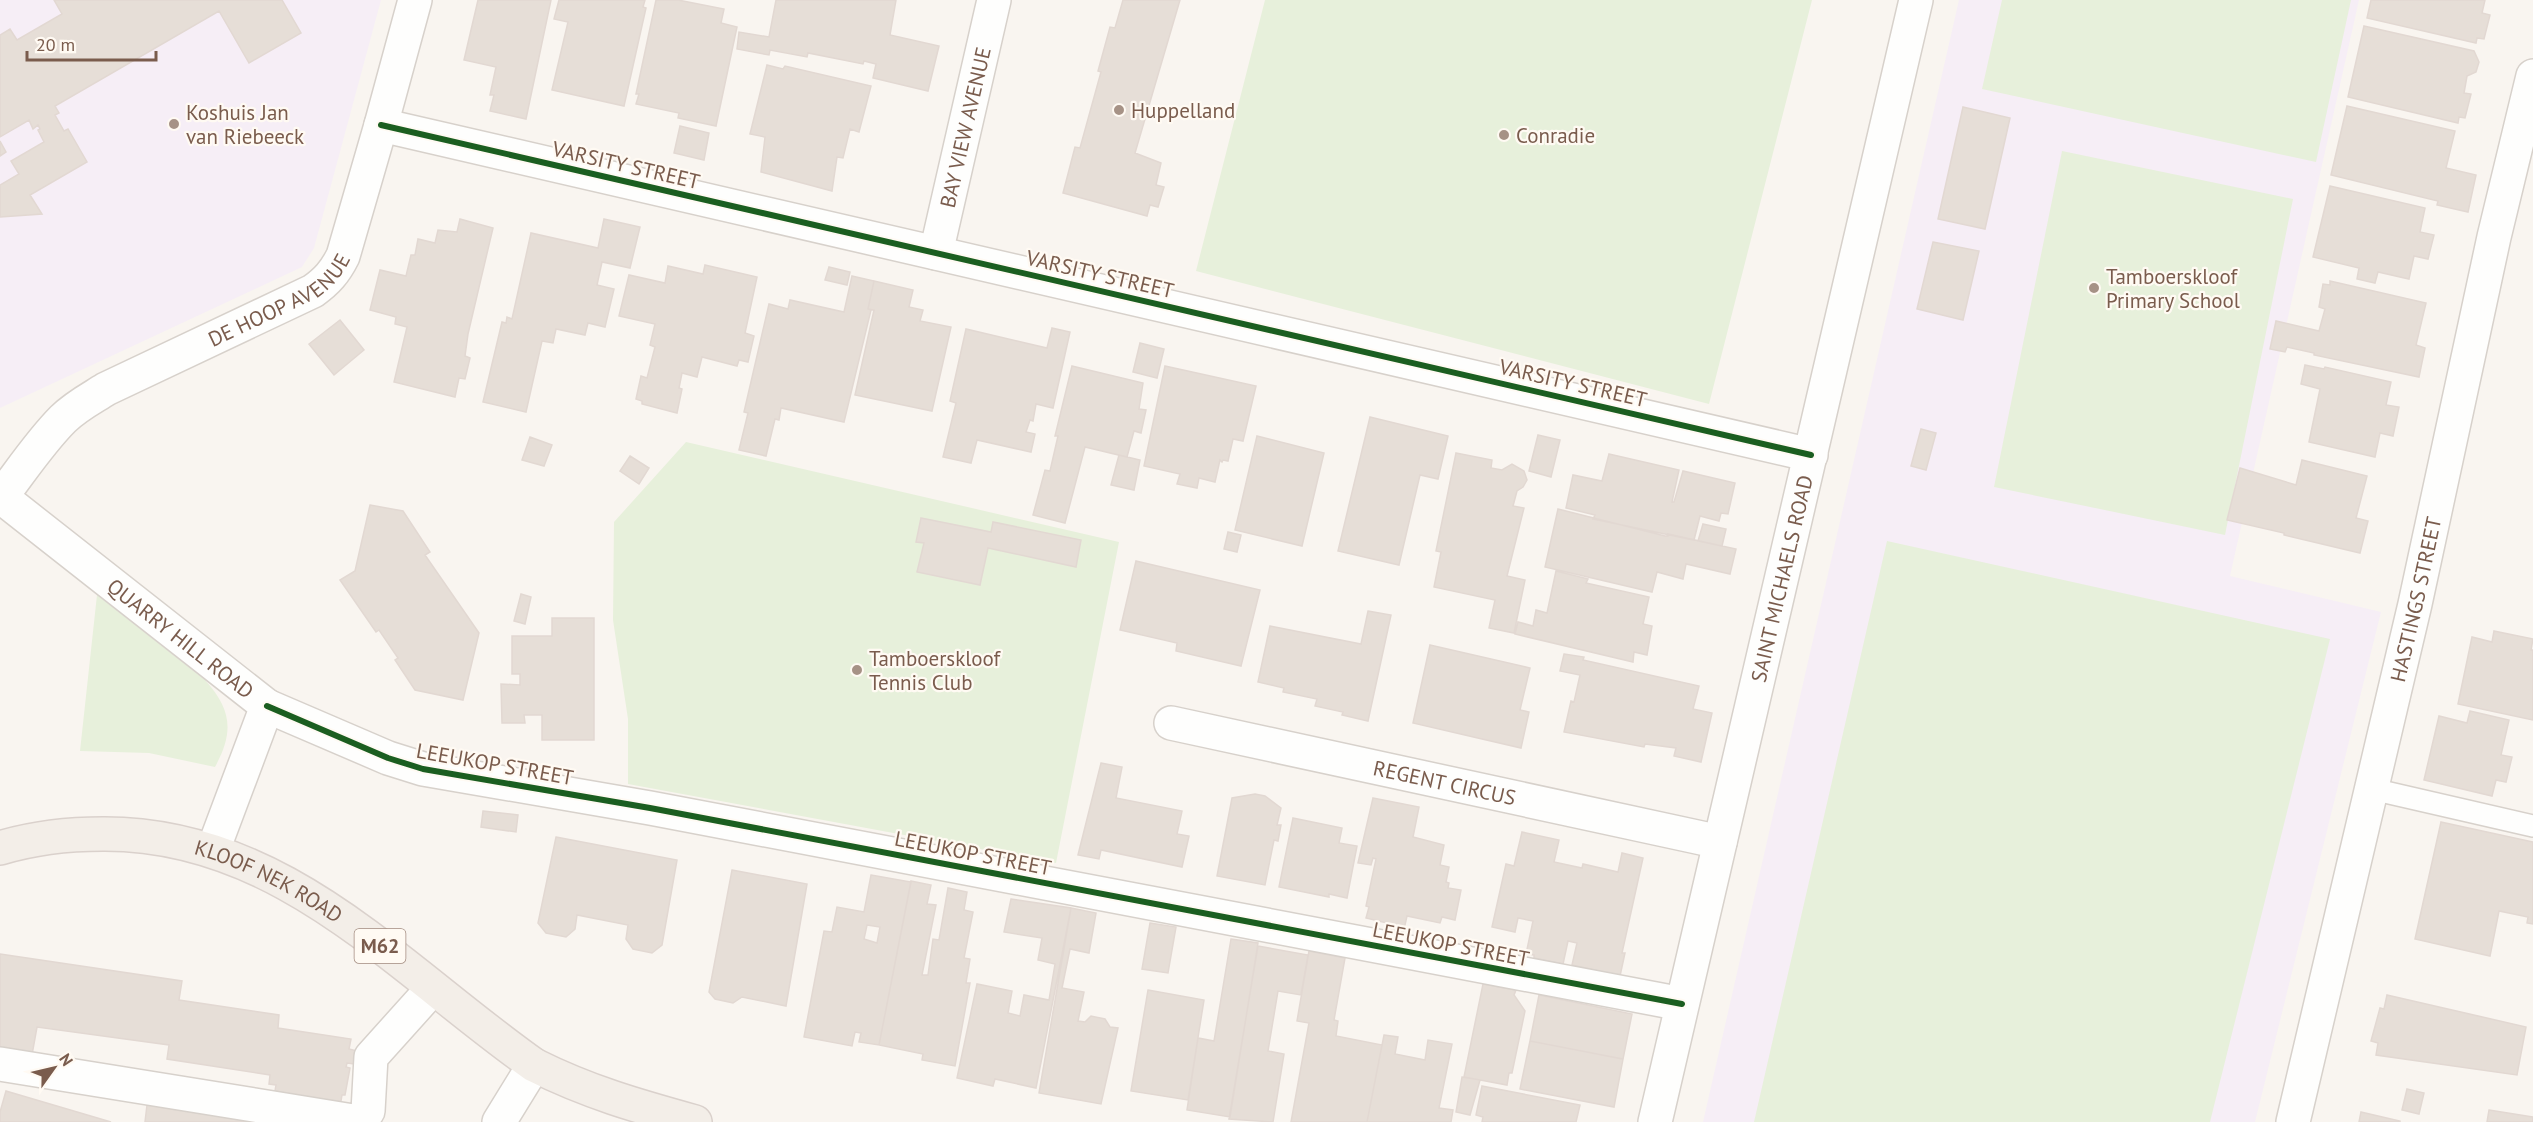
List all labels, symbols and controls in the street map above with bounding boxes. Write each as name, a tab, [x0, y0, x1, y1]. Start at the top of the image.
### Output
scale bar	[27, 24, 156, 62]
text: 20 m	[36, 33, 75, 56]
street label: BAY VIEW AVENUE	[933, 44, 996, 210]
place label: Huppelland	[1131, 97, 1235, 124]
place label: Koshuis Jan van Riebeeck	[186, 99, 304, 150]
marker: Huppelland	[1112, 103, 1126, 117]
marker: Koshuis Jan van Riebeeck	[167, 117, 181, 131]
place label: Conradie	[1516, 122, 1595, 149]
marker: Conradie	[1497, 128, 1511, 142]
street label: VARSITY STREET	[549, 135, 703, 195]
street label: VARSITY STREET	[1023, 244, 1177, 304]
street label: DE HOOP AVENUE	[203, 248, 356, 352]
place label: Tamboerskloof Primary School	[2106, 263, 2240, 314]
marker: Tamboerskloof Primary School	[2087, 281, 2101, 295]
street label: VARSITY STREET	[1496, 353, 1650, 413]
street label: SAINT MICHAELS ROAD	[1744, 472, 1819, 685]
street label: HASTINGS STREET	[2384, 514, 2447, 684]
street label: QUARRY HILL ROAD	[102, 572, 260, 704]
place label: Tamboerskloof Tennis Club	[869, 645, 1002, 696]
marker: Tamboerskloof Tennis Club	[850, 663, 864, 677]
street label: LEEUKOP STREET	[414, 737, 576, 791]
street label: REGENT CIRCUS	[1371, 754, 1518, 811]
street label: LEEUKOP STREET	[892, 825, 1054, 882]
street label: KLOOF NEK ROAD	[192, 833, 348, 928]
street label: LEEUKOP STREET	[1370, 916, 1532, 973]
road number: M62	[354, 929, 406, 963]
north arrow	[24, 1038, 84, 1098]
text: N	[55, 1050, 78, 1070]

